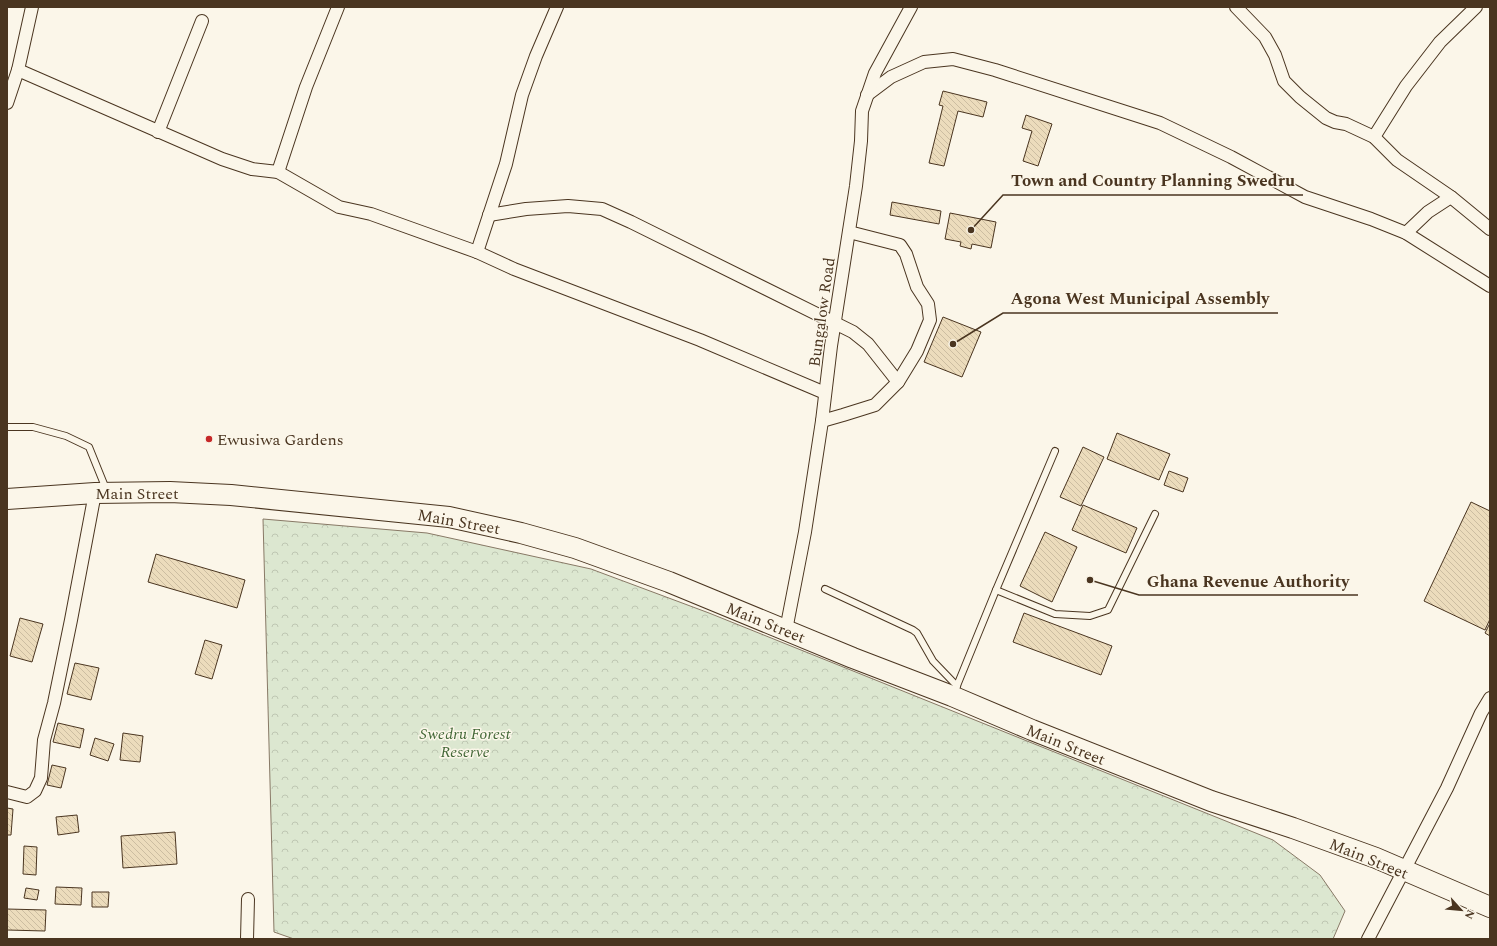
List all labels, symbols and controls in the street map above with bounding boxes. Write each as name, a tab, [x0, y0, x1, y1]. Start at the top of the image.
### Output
callout: Town and Country Planning Swedru	[1003, 166, 1303, 195]
text: Town and Country Planning Swedru	[1011, 168, 1295, 194]
street label: Bungalow Road	[802, 256, 842, 369]
callout: Agona West Municipal Assembly	[1003, 284, 1278, 313]
text: Agona West Municipal Assembly	[1011, 286, 1270, 312]
place label: Ewusiwa Gardens	[217, 428, 344, 452]
marker: Ewusiwa Gardens	[204, 434, 214, 444]
street label: Main Street	[95, 482, 179, 506]
street label: Main Street	[416, 503, 502, 541]
callout: Ghana Revenue Authority	[1139, 566, 1358, 595]
text: Ghana Revenue Authority	[1147, 569, 1350, 595]
street label: Main Street	[722, 596, 809, 650]
street label: Main Street	[1022, 718, 1109, 772]
park label: Swedru Forest Reserve	[420, 722, 511, 764]
street label: Main Street	[1325, 832, 1412, 886]
north arrow	[1441, 890, 1481, 930]
text: N	[1460, 906, 1479, 922]

